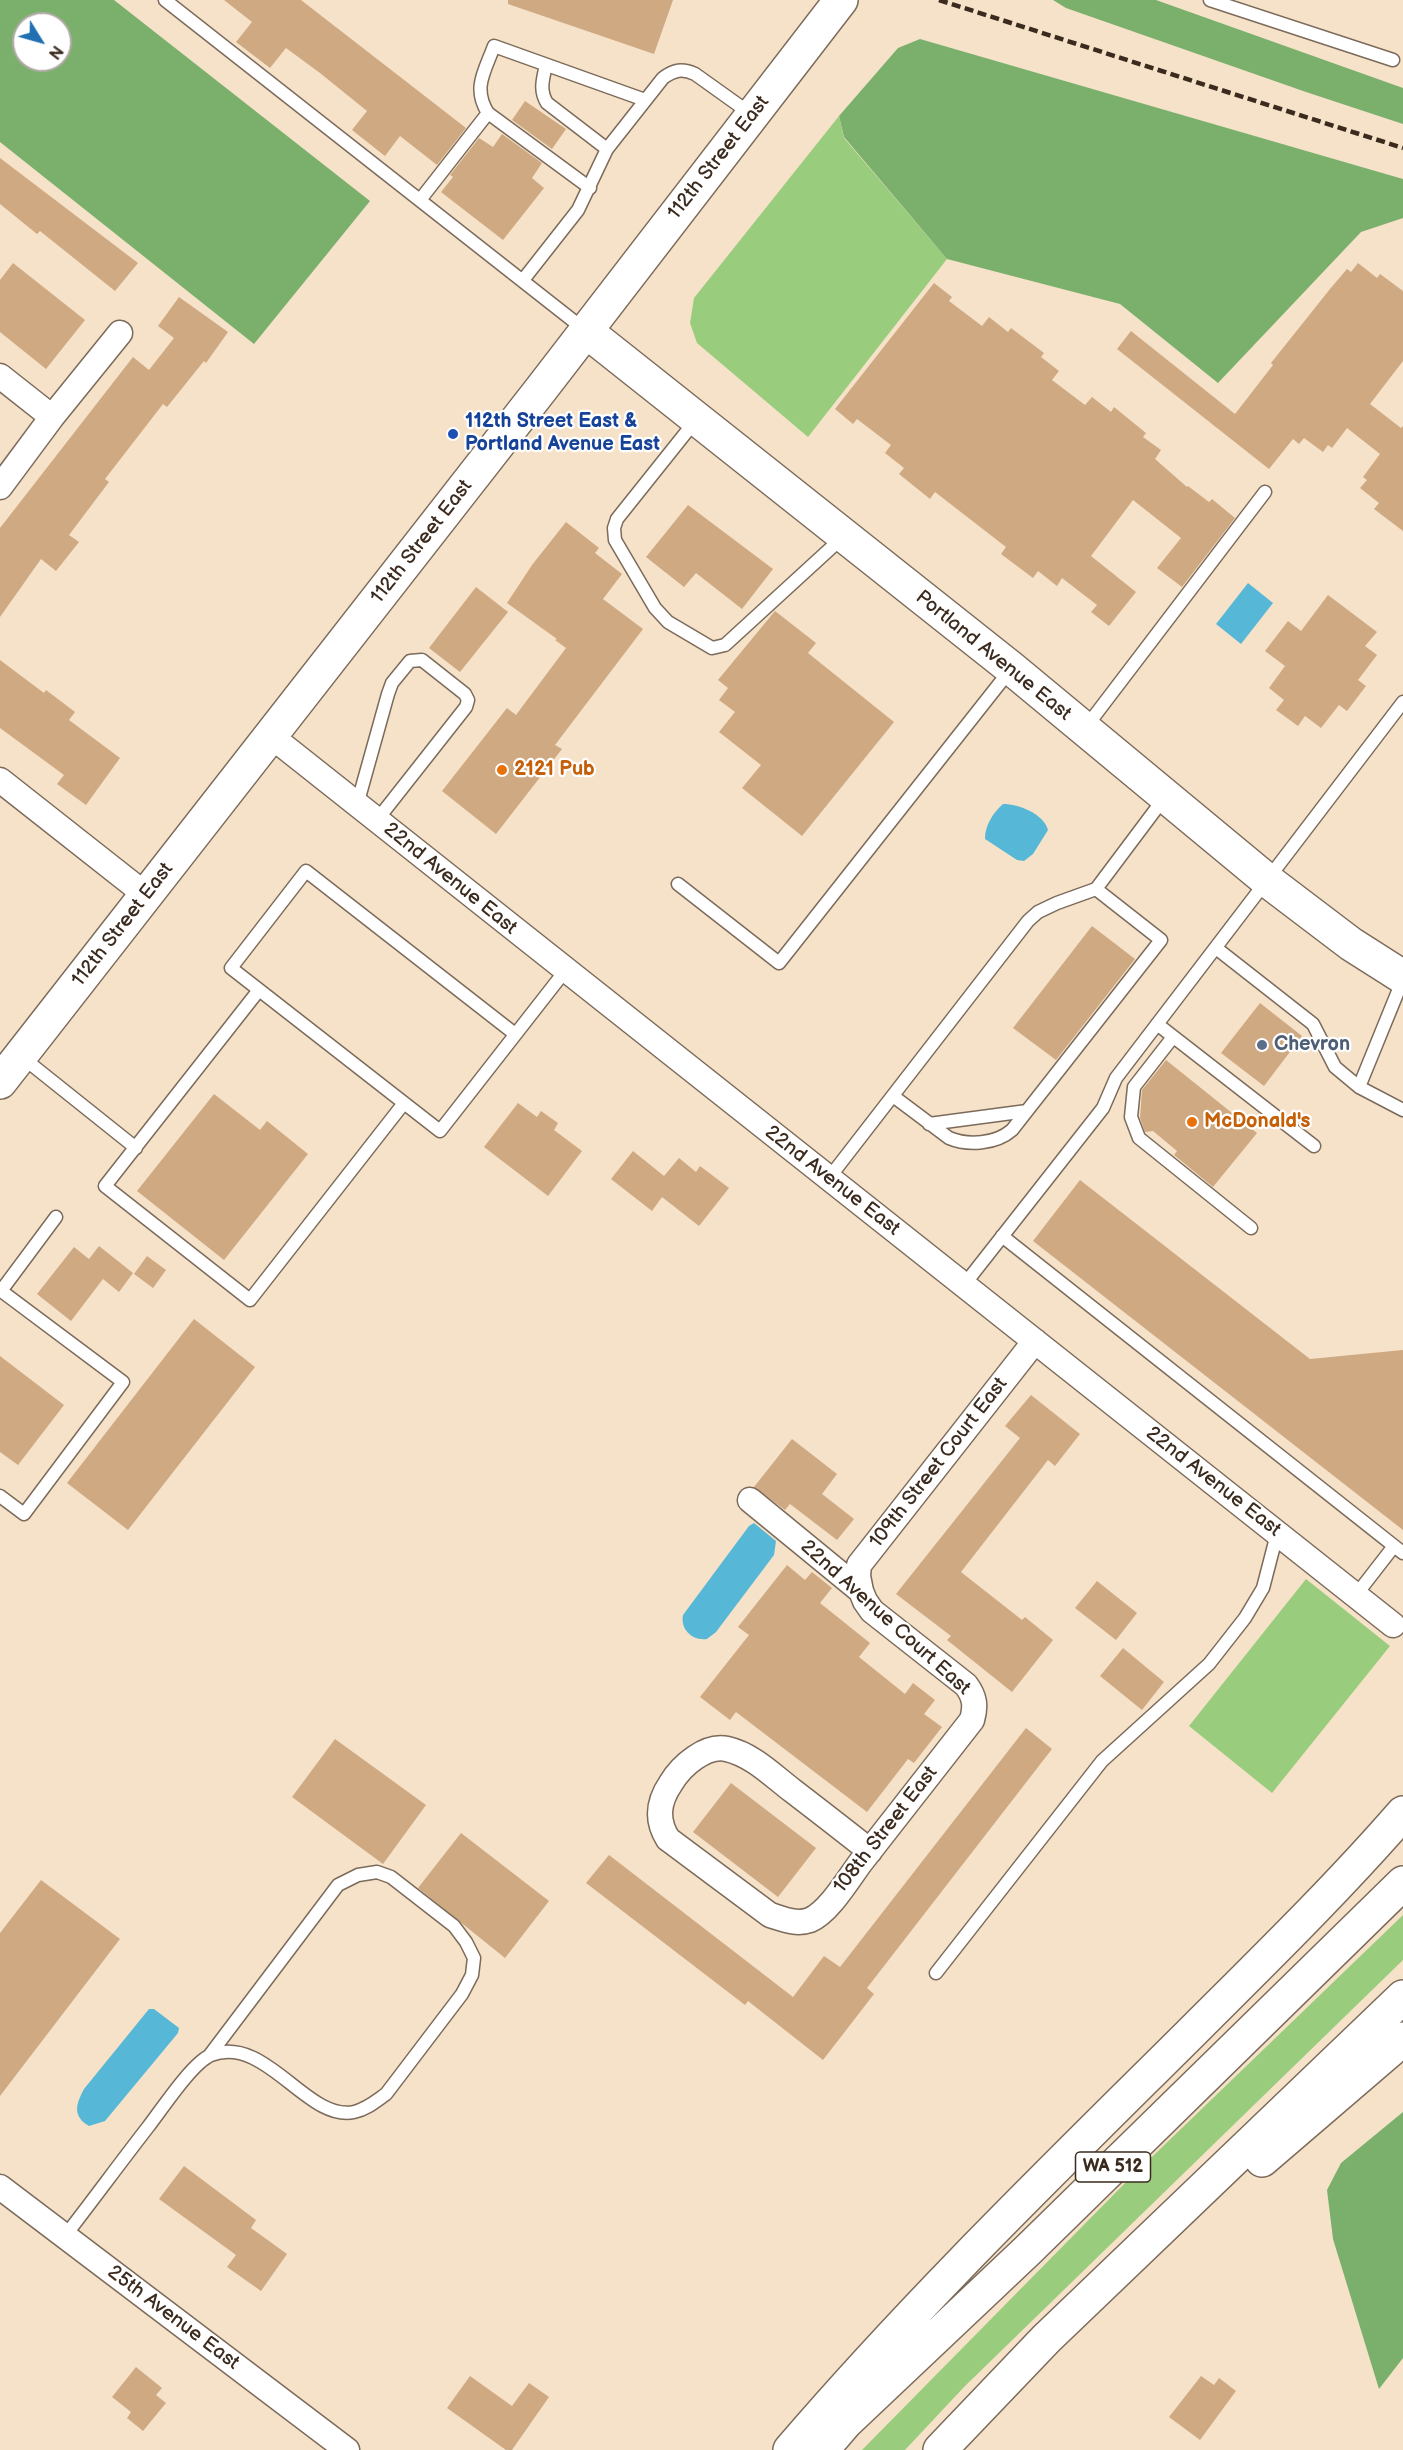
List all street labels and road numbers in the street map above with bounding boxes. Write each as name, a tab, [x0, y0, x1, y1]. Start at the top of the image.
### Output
street label: 112th Street East	[663, 91, 775, 225]
street label: 112th Street East	[366, 475, 478, 609]
street label: Portland Avenue East	[910, 586, 1076, 726]
street label: 22nd Avenue East	[378, 818, 522, 940]
street label: 112th Street East	[67, 858, 179, 992]
street label: 22nd Avenue East	[760, 1121, 904, 1241]
street label: 109th Street Court East	[865, 1373, 1013, 1553]
street label: 22nd Avenue East	[1141, 1422, 1285, 1542]
street label: 22nd Avenue Court East	[795, 1535, 975, 1701]
street label: 108th Street East	[829, 1762, 943, 1898]
road number: WA 512	[1076, 2152, 1150, 2182]
street label: 25th Avenue East	[102, 2261, 244, 2375]

